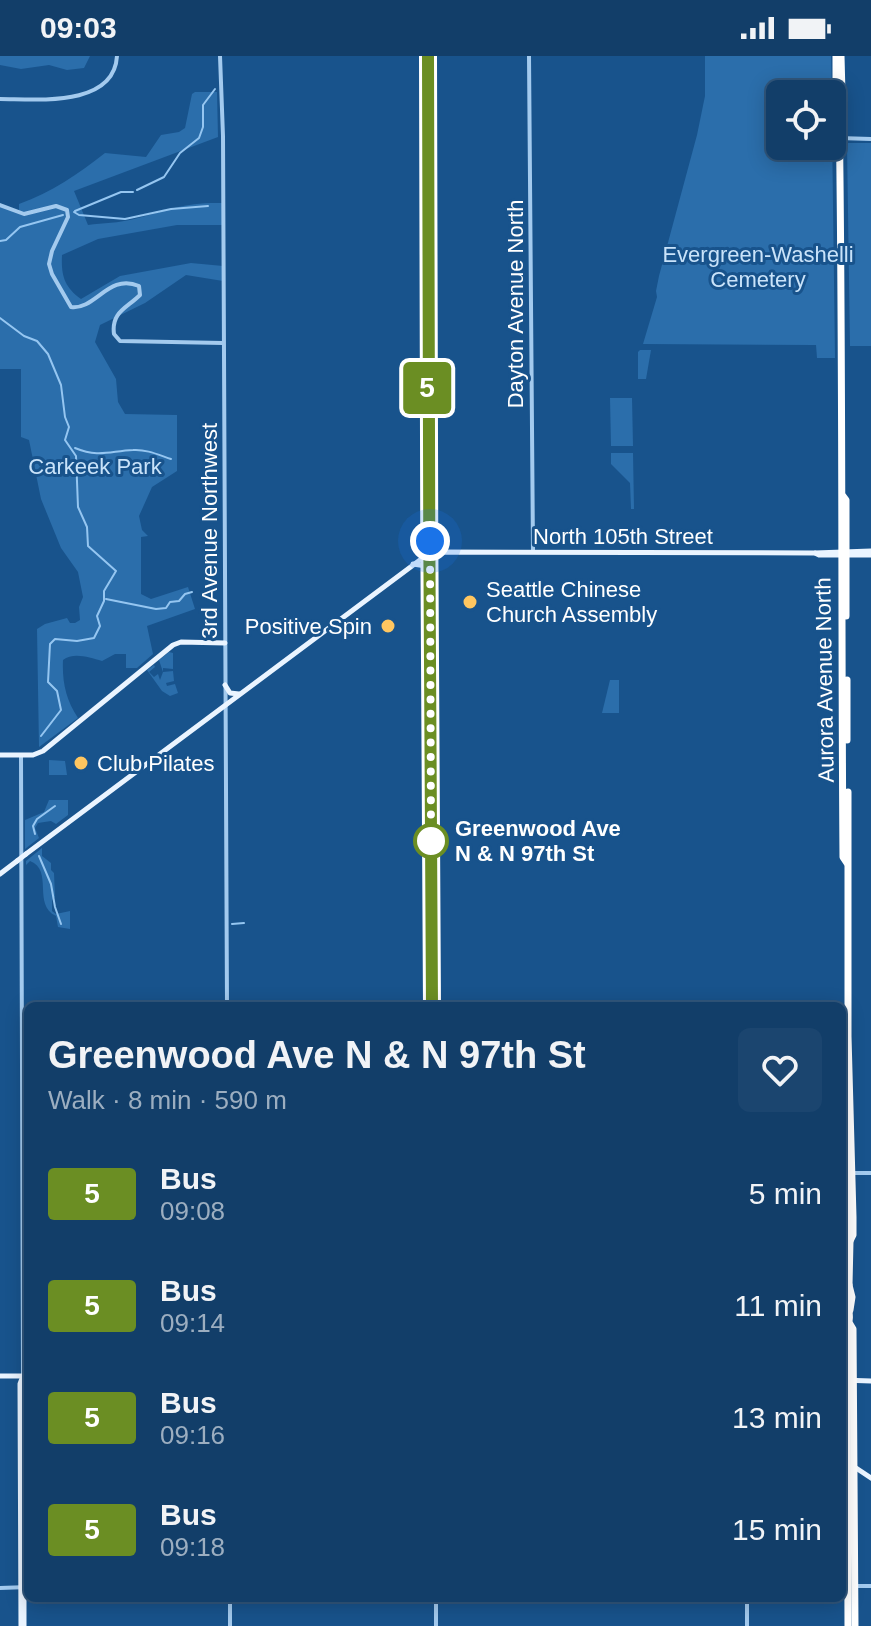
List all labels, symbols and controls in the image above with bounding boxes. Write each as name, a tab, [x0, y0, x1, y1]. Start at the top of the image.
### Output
text: 09:03	[40, 11, 117, 44]
map controls	[766, 80, 846, 160]
button: locate	[766, 80, 846, 160]
street label: Dayton Avenue North	[503, 200, 528, 408]
park label: Evergreen-Washelli Cemetery	[662, 242, 854, 292]
line badge: 5	[401, 362, 453, 414]
text: 5	[419, 372, 435, 403]
street label: 3rd Avenue Northwest	[197, 423, 222, 639]
park label: Carkeek Park	[28, 454, 163, 479]
your location	[410, 521, 450, 561]
street label: North 105th Street	[533, 524, 713, 549]
place label: Seattle Chinese Church Assembly	[486, 577, 657, 627]
street label: Aurora Avenue North	[810, 577, 839, 783]
marker: Seattle Chinese Church Assembly	[461, 593, 479, 611]
place label: Positive Spin	[245, 614, 372, 639]
marker: Positive Spin	[379, 617, 397, 635]
place label: Club Pilates	[97, 751, 214, 776]
marker: Club Pilates	[72, 754, 90, 772]
place label: Greenwood Ave N & N 97th St	[455, 816, 621, 866]
marker: Greenwood Ave N & N 97th St	[414, 824, 448, 858]
button: heart	[738, 1028, 822, 1112]
text: Greenwood Ave N & N 97th St	[48, 1034, 586, 1076]
text: Walk · 8 min · 590 m	[48, 1085, 287, 1115]
text: Bus	[160, 1162, 217, 1195]
text: 5 min	[749, 1177, 822, 1210]
text: 5	[84, 1178, 100, 1209]
text: 09:08	[160, 1196, 225, 1226]
text: Bus	[160, 1274, 217, 1307]
text: 11 min	[734, 1289, 822, 1322]
text: 5	[84, 1290, 100, 1321]
text: 09:14	[160, 1308, 225, 1338]
text: Bus	[160, 1386, 217, 1419]
text: 13 min	[732, 1401, 822, 1434]
text: 5	[84, 1402, 100, 1433]
text: 09:16	[160, 1420, 225, 1450]
text: Bus	[160, 1498, 217, 1531]
text: 15 min	[732, 1513, 822, 1546]
text: 5	[84, 1514, 100, 1545]
text: 09:18	[160, 1532, 225, 1562]

